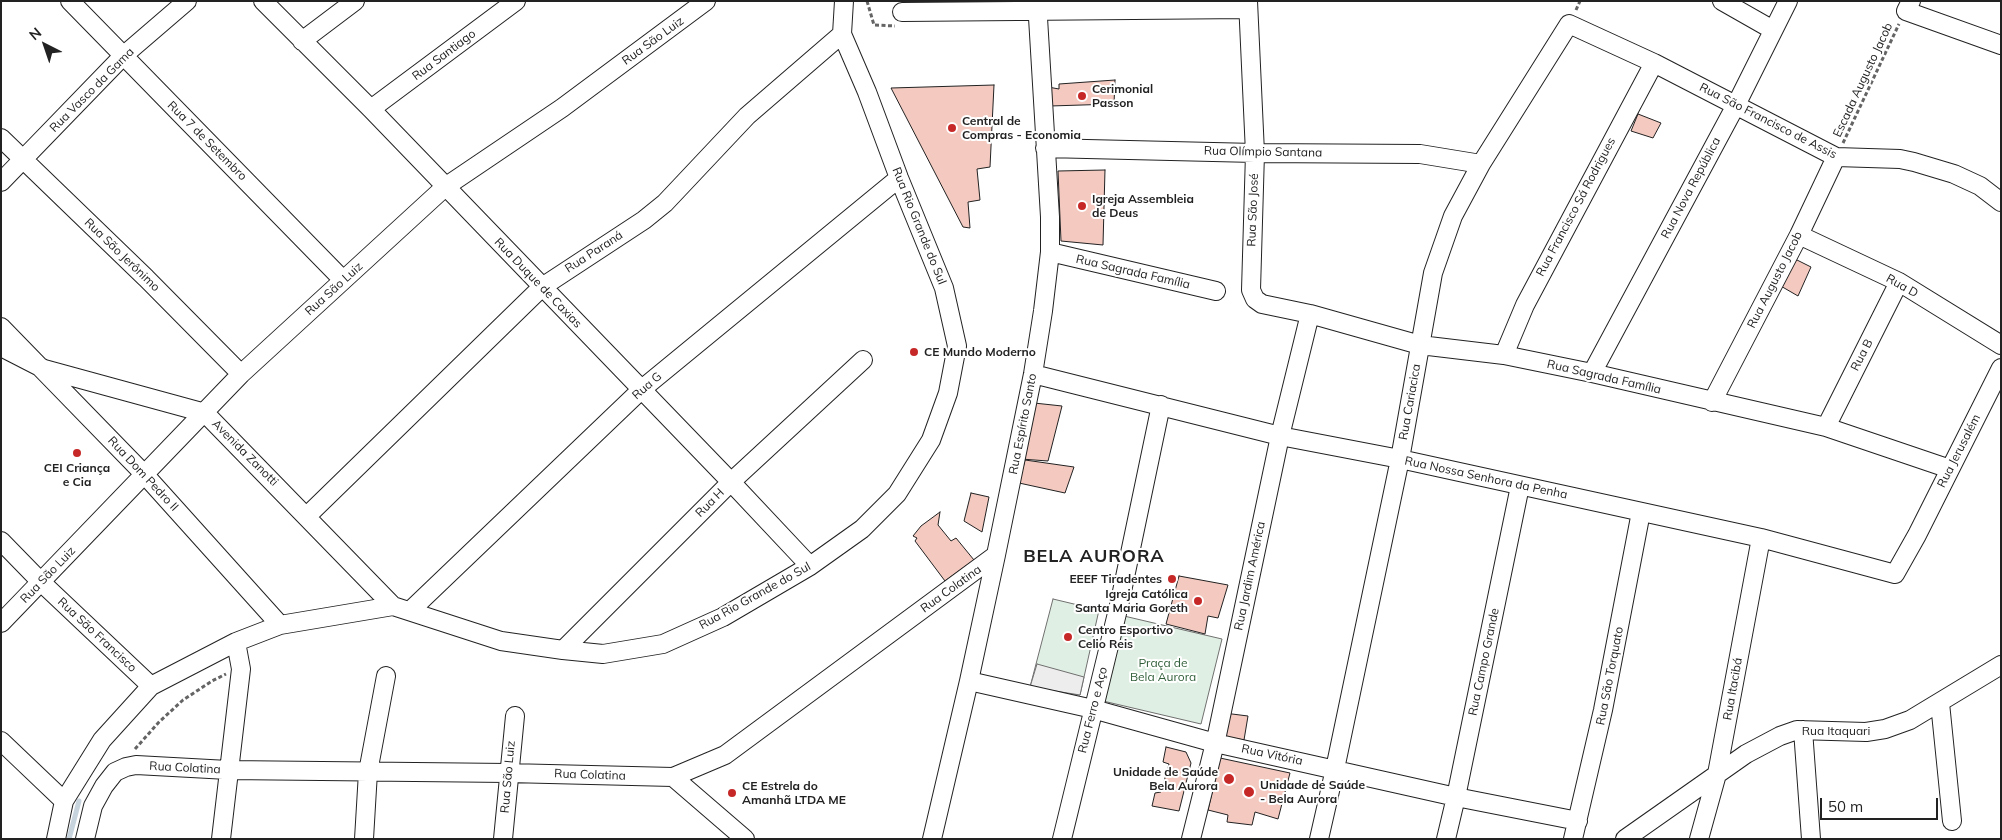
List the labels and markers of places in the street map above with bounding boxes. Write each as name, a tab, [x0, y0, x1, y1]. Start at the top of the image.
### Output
place label: Cerimonial Passon	[1092, 82, 1153, 110]
marker: Cerimonial Passon	[1076, 90, 1088, 102]
place label: Central de Compras - Economia	[962, 114, 1081, 142]
marker: Central de Compras - Economia	[946, 122, 958, 134]
place label: Igreja Assembleia de Deus	[1092, 192, 1194, 220]
marker: Igreja Assembleia de Deus	[1076, 200, 1088, 212]
place label: CE Mundo Moderno	[924, 345, 1036, 359]
marker: CE Mundo Moderno	[908, 346, 920, 358]
marker: CEI Criança e Cia	[71, 447, 83, 459]
place label: CEI Criança e Cia	[44, 461, 110, 489]
place label: EEEF Tiradentes	[1069, 572, 1162, 586]
marker: EEEF Tiradentes	[1166, 573, 1178, 585]
place label: Igreja Católica Santa Maria Goreth	[1075, 587, 1188, 615]
marker: Igreja Católica Santa Maria Goreth	[1192, 595, 1204, 607]
place label: Centro Esportivo Celio Reis	[1078, 623, 1173, 651]
marker: Centro Esportivo Celio Reis	[1062, 631, 1074, 643]
place label: Unidade de Saúde Bela Aurora	[1113, 765, 1218, 793]
marker: Unidade de Saúde Bela Aurora	[1222, 772, 1236, 786]
place label: Unidade de Saúde - Bela Aurora	[1260, 778, 1365, 806]
place label: CE Estrela do Amanhã LTDA ME	[742, 779, 846, 807]
marker: Unidade de Saúde - Bela Aurora	[1242, 785, 1256, 799]
marker: CE Estrela do Amanhã LTDA ME	[726, 787, 738, 799]

